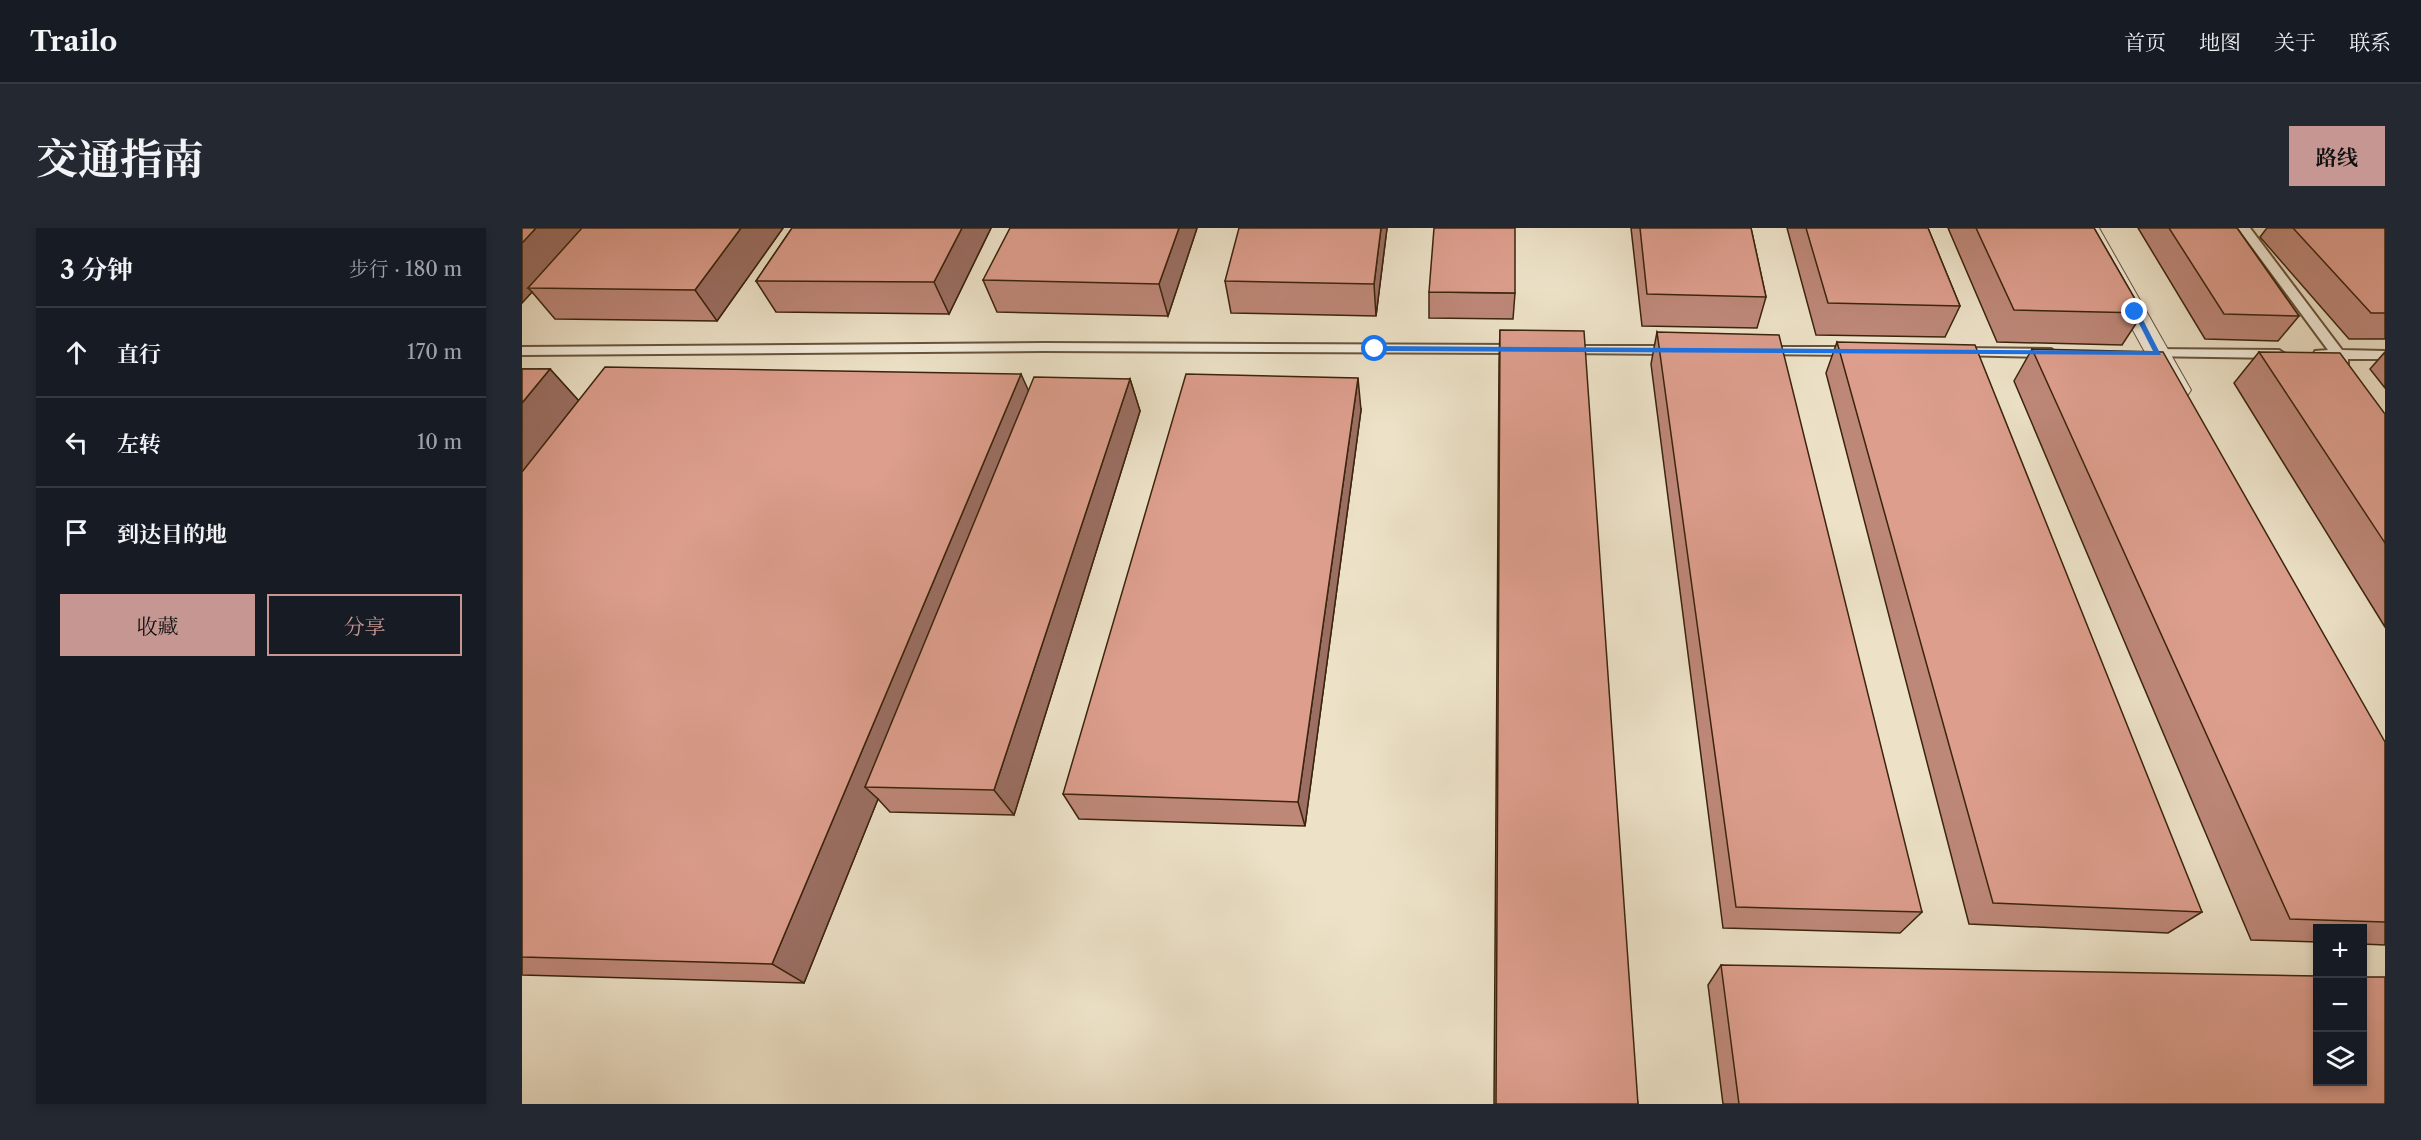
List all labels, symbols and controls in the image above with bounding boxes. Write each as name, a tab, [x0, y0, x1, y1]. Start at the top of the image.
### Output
text: Trailo	[30, 24, 117, 58]
text: 首页	[2124, 30, 2166, 55]
text: 地图	[2199, 30, 2241, 55]
text: 关于	[2274, 30, 2316, 55]
text: 联系	[2349, 30, 2391, 55]
button: 路线	[2289, 126, 2385, 186]
text: 交通指南	[36, 133, 204, 185]
text: 3 分钟	[60, 254, 133, 286]
text: 步行 · 180 m	[349, 257, 462, 281]
route end	[2121, 298, 2147, 324]
route start	[1361, 335, 1387, 361]
icon: ahead	[60, 336, 93, 369]
text: 170 m	[407, 340, 462, 364]
text: 直行	[117, 341, 161, 368]
icon: left	[60, 426, 93, 459]
text: 10 m	[417, 430, 462, 454]
text: 左转	[117, 431, 161, 458]
icon: arrive	[60, 516, 93, 549]
text: 到达目的地	[117, 521, 227, 548]
button: 收藏	[60, 594, 255, 656]
button: 分享	[267, 594, 462, 656]
map controls	[2313, 924, 2367, 1086]
button: +	[2313, 924, 2367, 978]
button: −	[2313, 978, 2367, 1032]
button: layers	[2313, 1032, 2367, 1086]

